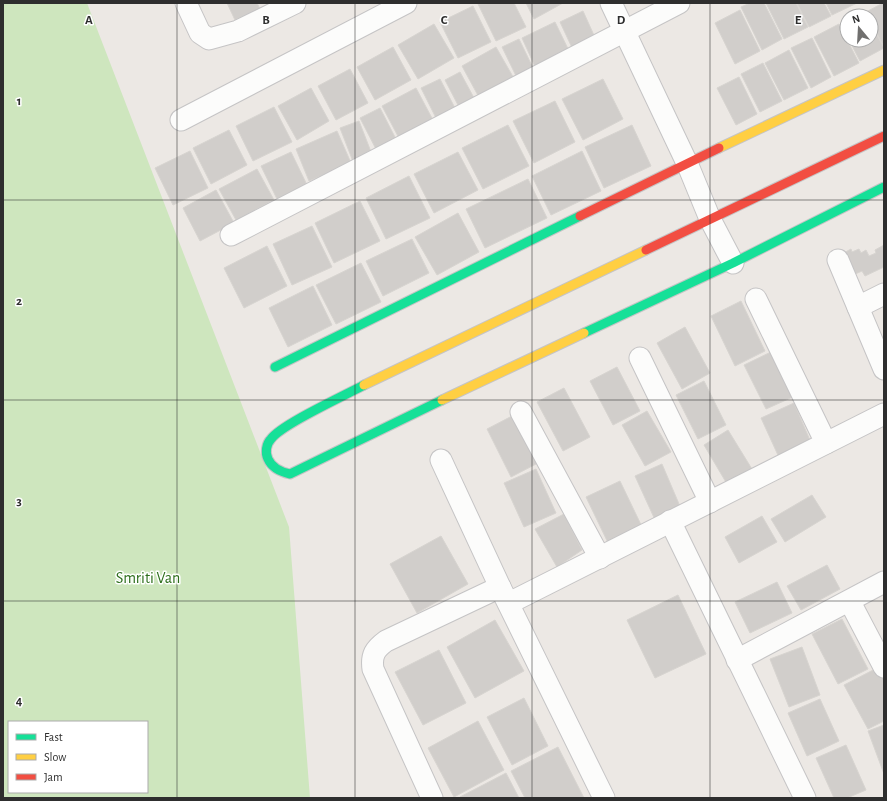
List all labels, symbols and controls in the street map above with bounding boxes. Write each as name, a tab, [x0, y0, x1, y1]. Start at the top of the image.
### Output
north arrow	[839, 8, 879, 48]
text: N	[851, 13, 861, 25]
text: A	[85, 14, 93, 27]
text: B	[262, 14, 270, 27]
text: C	[441, 14, 448, 27]
text: D	[617, 14, 626, 27]
text: E	[795, 14, 802, 27]
text: 1	[17, 95, 21, 108]
text: 2	[16, 295, 22, 308]
text: 3	[16, 495, 22, 508]
park label: Smriti Van	[116, 570, 180, 586]
text: 4	[16, 695, 23, 708]
legend	[8, 721, 148, 793]
text: Fast	[44, 731, 63, 743]
text: Slow	[44, 751, 66, 763]
text: Jam	[44, 771, 63, 783]

